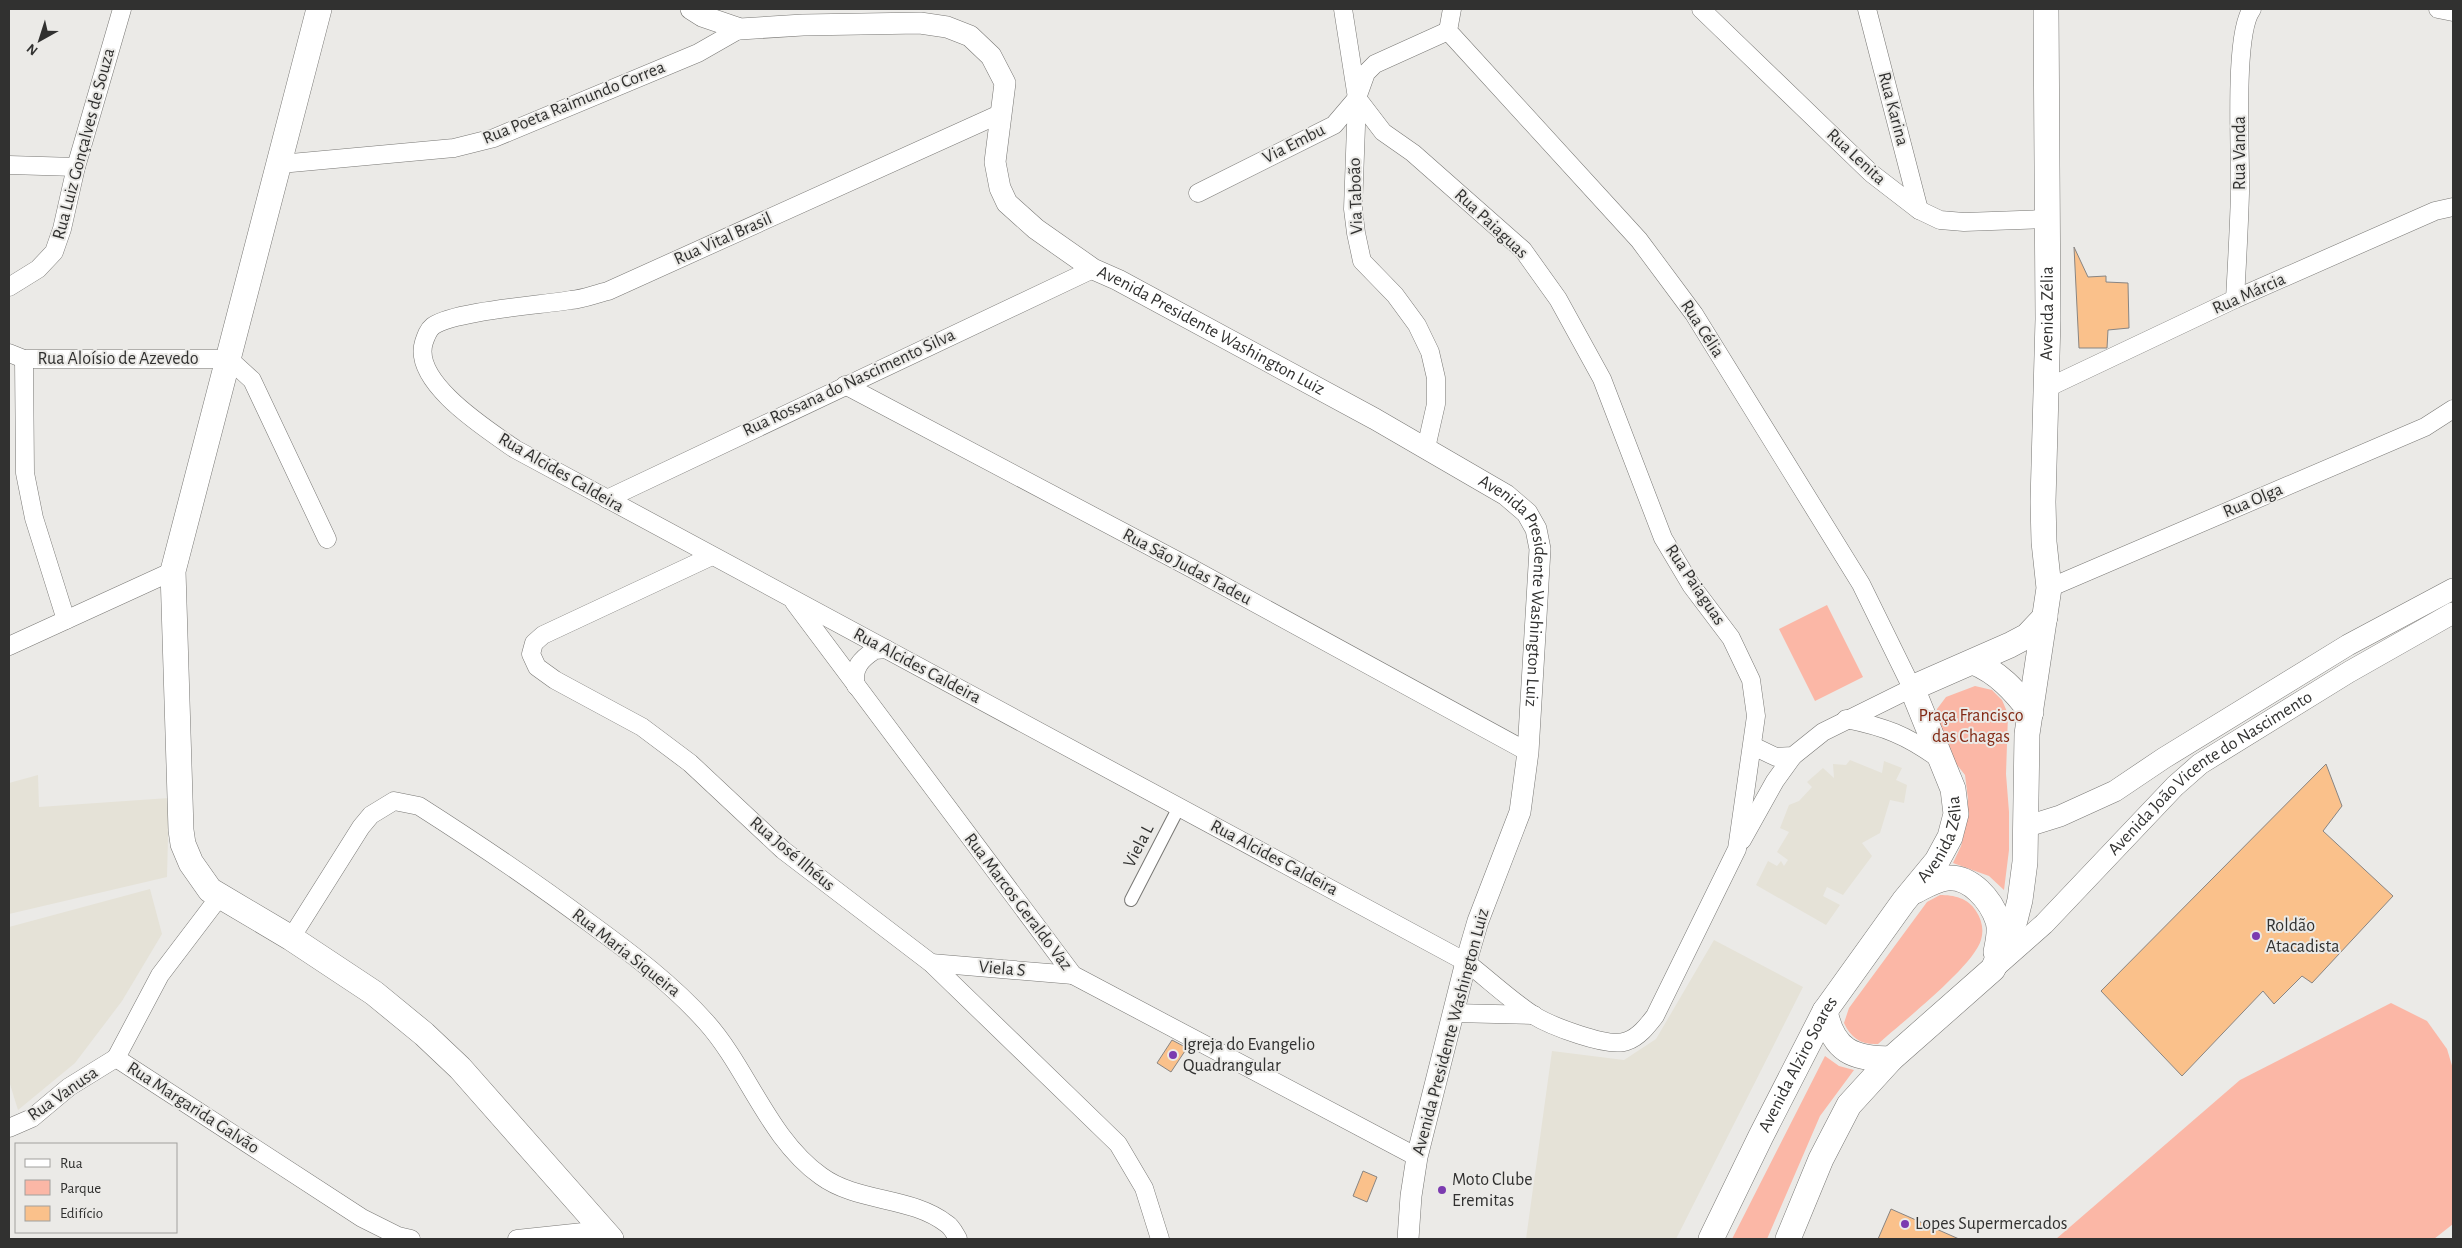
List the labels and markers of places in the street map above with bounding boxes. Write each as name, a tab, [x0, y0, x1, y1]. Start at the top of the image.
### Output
place label: Roldão Atacadista	[2266, 917, 2340, 956]
marker: Roldão Atacadista	[2250, 930, 2262, 942]
place label: Igreja do Evangelio Quadrangular	[1183, 1036, 1315, 1075]
marker: Igreja do Evangelio Quadrangular	[1167, 1049, 1179, 1061]
place label: Moto Clube Eremitas	[1452, 1171, 1533, 1210]
marker: Moto Clube Eremitas	[1436, 1184, 1448, 1196]
place label: Lopes Supermercados	[1915, 1215, 2067, 1233]
marker: Lopes Supermercados	[1899, 1218, 1911, 1230]

